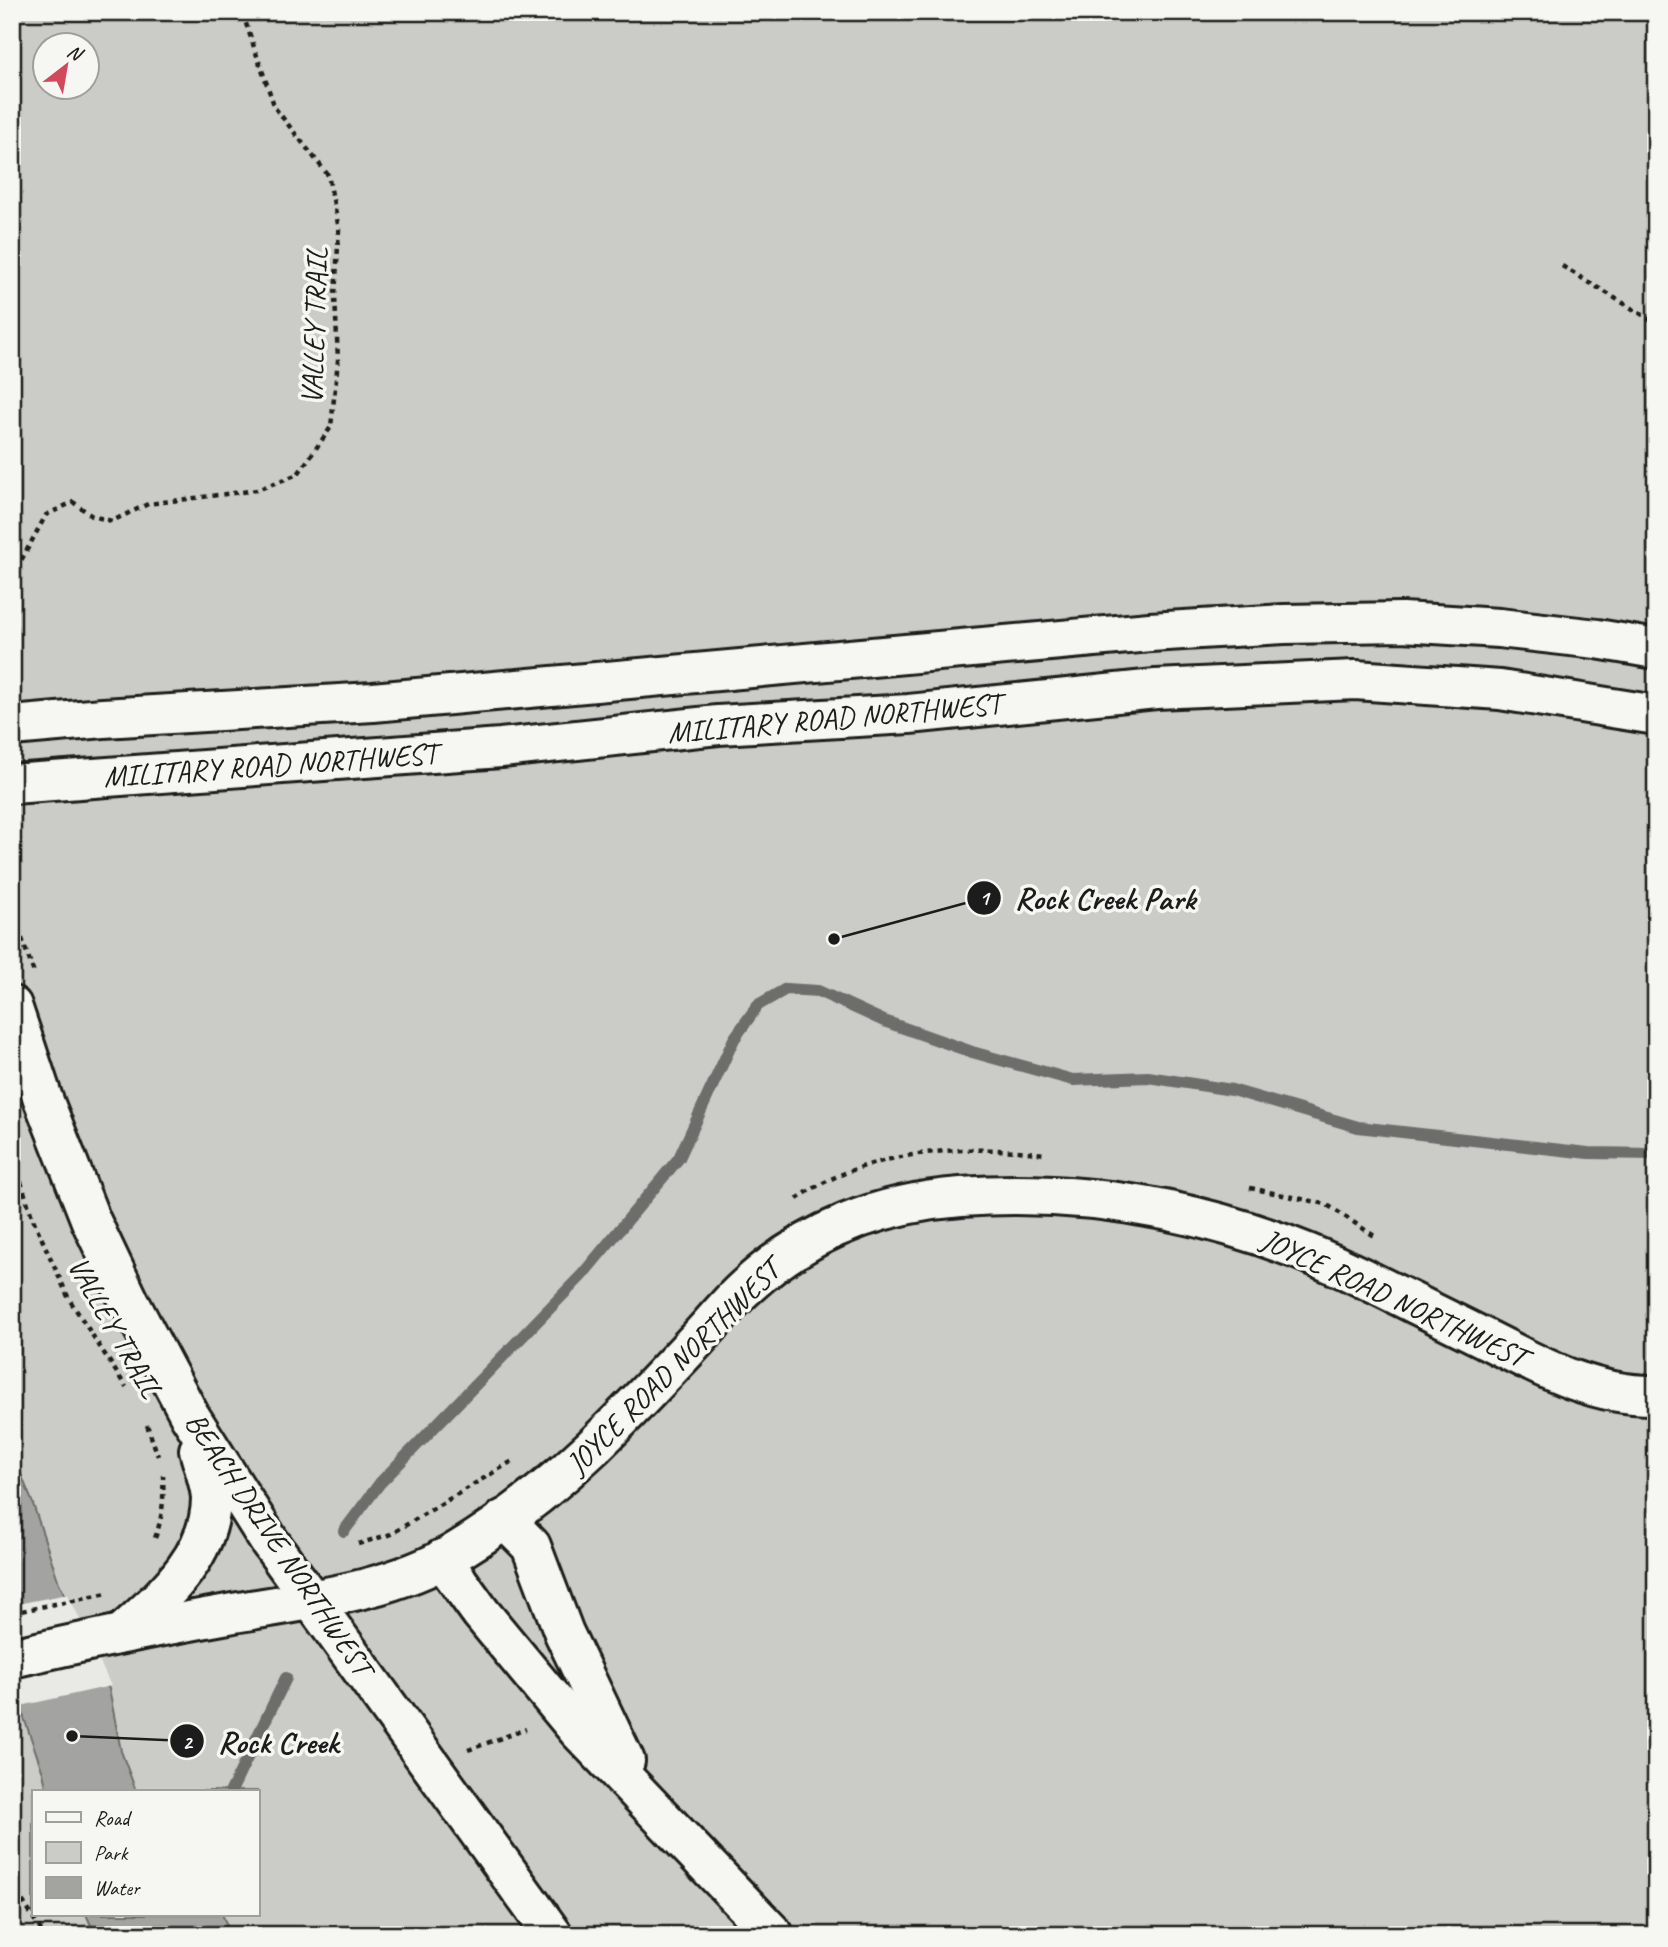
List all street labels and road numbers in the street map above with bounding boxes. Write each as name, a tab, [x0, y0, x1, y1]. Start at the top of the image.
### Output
street label: VALLEY TRAIL	[292, 246, 336, 405]
street label: MILITARY ROAD NORTHWEST	[666, 684, 1009, 751]
street label: MILITARY ROAD NORTHWEST	[102, 734, 445, 796]
street label: JOYCE ROAD NORTHWEST	[1254, 1219, 1539, 1379]
street label: JOYCE ROAD NORTHWEST	[556, 1247, 793, 1484]
street label: VALLEY TRAIL	[59, 1250, 171, 1405]
street label: BEACH DRIVE NORTHWEST	[177, 1405, 385, 1688]

